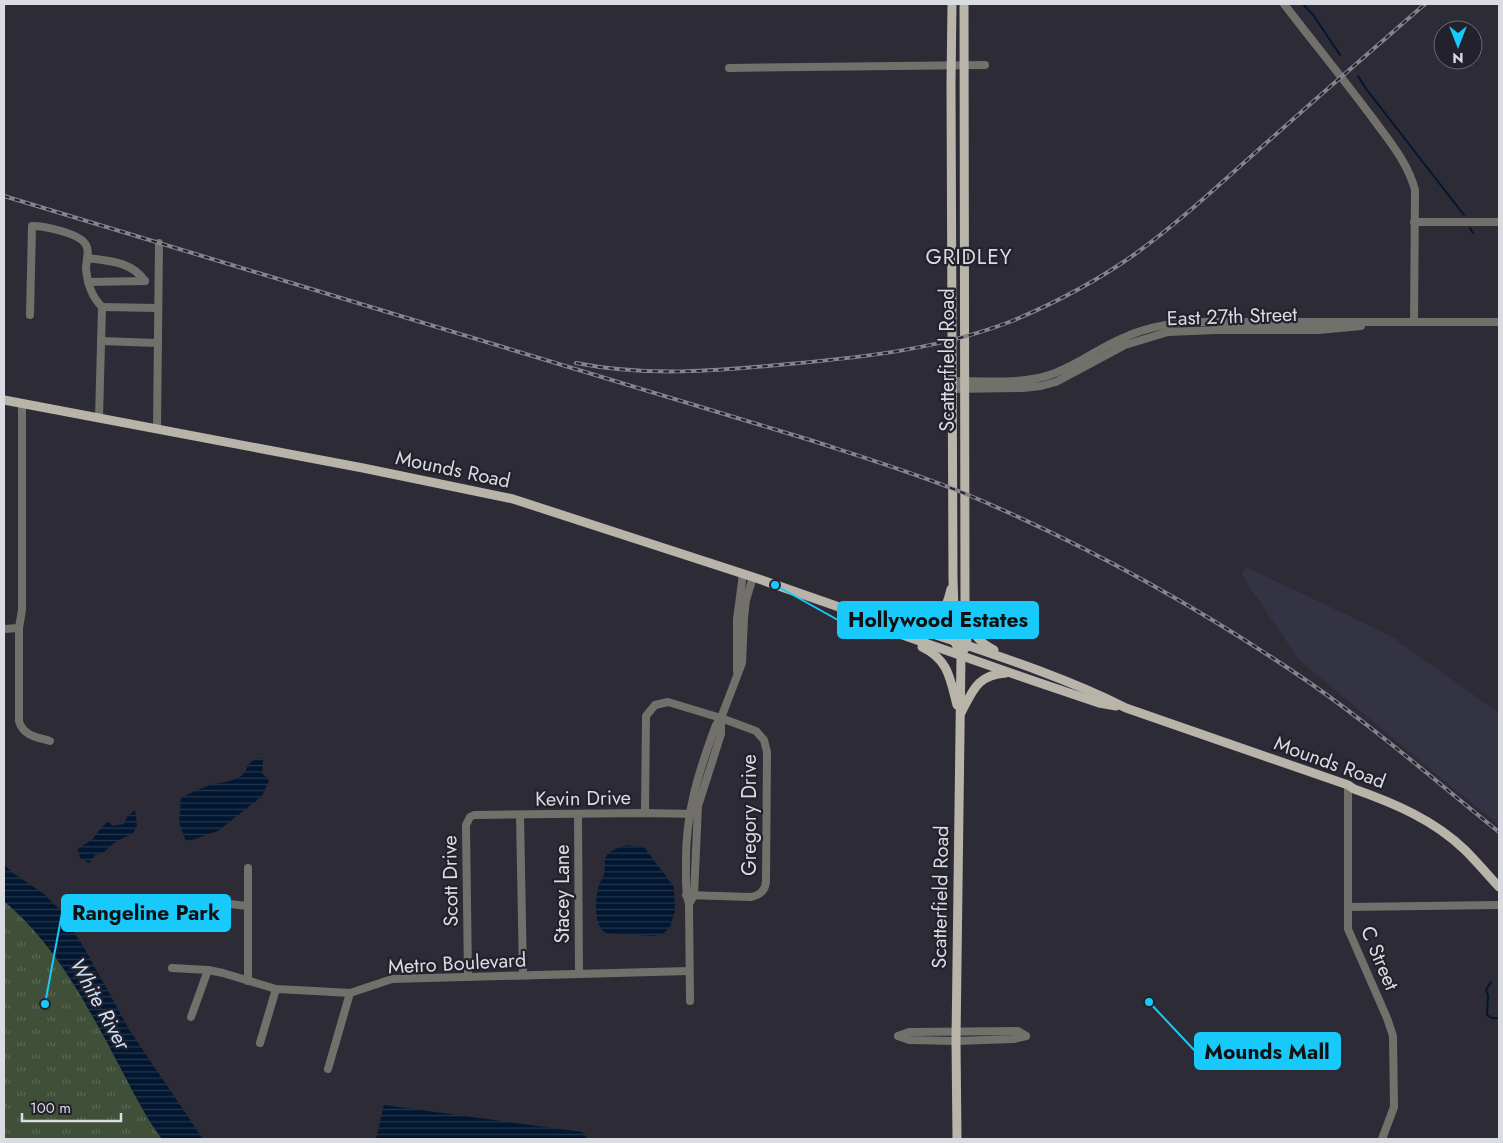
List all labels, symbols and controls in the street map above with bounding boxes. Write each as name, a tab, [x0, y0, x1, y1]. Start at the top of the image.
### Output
north arrow	[1433, 20, 1483, 70]
text: N	[1452, 48, 1464, 68]
district label: GRIDLEY	[925, 242, 1013, 272]
street label: Scatterfield Road	[933, 288, 962, 432]
street label: East 27th Street	[1166, 300, 1298, 333]
street label: Mounds Road	[393, 443, 513, 496]
callout: Hollywood Estates	[838, 602, 1038, 638]
text: Hollywood Estates	[848, 605, 1028, 635]
street label: Mounds Road	[1270, 729, 1390, 796]
street label: Gregory Drive	[735, 754, 764, 876]
street label: Kevin Drive	[535, 783, 631, 814]
street label: Scatterfield Road	[925, 825, 956, 969]
street label: Scott Drive	[435, 835, 466, 927]
street label: Stacey Lane	[548, 844, 577, 944]
callout: Rangeline Park	[62, 895, 230, 931]
text: Rangeline Park	[72, 898, 220, 928]
street label: C Street	[1353, 921, 1406, 995]
street label: Metro Boulevard	[387, 945, 527, 982]
water label: White River	[62, 953, 138, 1056]
callout: Mounds Mall	[1195, 1033, 1340, 1069]
text: Mounds Mall	[1204, 1037, 1330, 1067]
scale bar	[22, 1090, 121, 1122]
text: 100 m	[30, 1097, 71, 1119]

